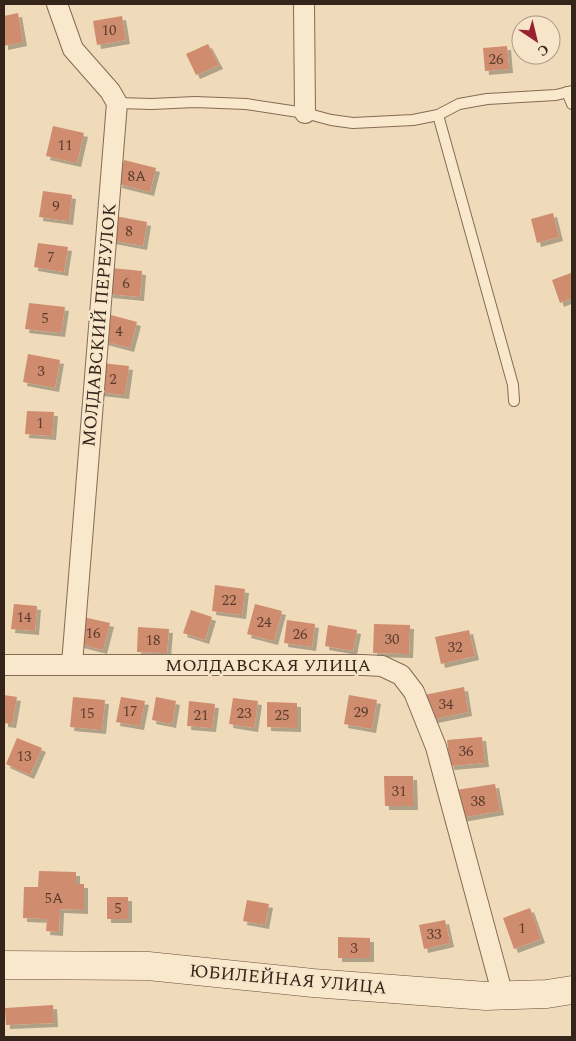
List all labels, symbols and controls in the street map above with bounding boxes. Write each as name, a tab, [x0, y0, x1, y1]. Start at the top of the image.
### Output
north arrow	[511, 15, 561, 65]
house number: 10	[101, 19, 117, 42]
text: С	[533, 39, 553, 62]
house number: 26	[488, 48, 504, 71]
house number: 11	[57, 134, 73, 157]
house number: 8А	[128, 165, 146, 188]
house number: 9	[52, 195, 60, 218]
street label: МОЛДАВСКИЙ ПЕРЕУЛОК	[75, 202, 124, 448]
house number: 8	[125, 220, 133, 243]
house number: 7	[47, 246, 55, 269]
house number: 6	[122, 272, 130, 295]
house number: 5	[41, 307, 49, 330]
house number: 4	[115, 320, 123, 343]
house number: 3	[37, 360, 45, 383]
house number: 2	[109, 368, 117, 391]
house number: 1	[36, 412, 44, 435]
house number: 22	[221, 589, 237, 612]
house number: 14	[16, 606, 32, 629]
house number: 24	[256, 611, 272, 634]
house number: 16	[85, 622, 101, 645]
house number: 26	[292, 623, 308, 646]
house number: 30	[384, 628, 400, 651]
house number: 18	[145, 629, 161, 652]
house number: 32	[447, 636, 463, 659]
street label: МОЛДАВСКАЯ УЛИЦА	[165, 652, 371, 679]
house number: 34	[438, 693, 454, 716]
house number: 17	[122, 700, 138, 723]
house number: 29	[353, 701, 369, 724]
house number: 15	[79, 702, 95, 725]
house number: 23	[236, 702, 252, 725]
house number: 21	[193, 704, 209, 727]
house number: 25	[274, 704, 290, 727]
house number: 36	[458, 740, 474, 763]
house number: 13	[16, 745, 32, 768]
house number: 31	[391, 780, 407, 803]
house number: 38	[470, 790, 486, 813]
house number: 5А	[45, 887, 63, 910]
house number: 5	[114, 897, 122, 920]
house number: 1	[518, 917, 526, 940]
house number: 33	[426, 923, 442, 946]
house number: 3	[350, 937, 358, 960]
street label: ЮБИЛЕЙНАЯ УЛИЦА	[188, 957, 388, 1002]

